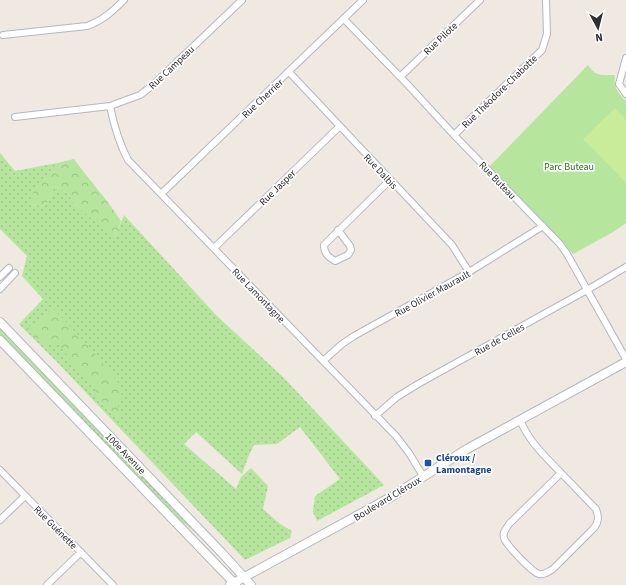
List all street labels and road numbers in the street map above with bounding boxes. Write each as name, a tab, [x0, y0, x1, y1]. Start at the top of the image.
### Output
street label: Rue Pilote	[421, 19, 461, 58]
street label: Rue Campeau	[146, 43, 198, 93]
street label: Rue Théodore-Chabotte	[459, 52, 541, 132]
street label: Rue Cherrier	[239, 76, 287, 122]
street label: Rue Dalbis	[360, 151, 400, 193]
street label: Rue Buteau	[476, 159, 519, 203]
street label: Rue Jasper	[256, 166, 300, 209]
street label: Rue Lamontagne	[229, 265, 288, 326]
street label: Rue Olivier Maurault	[392, 267, 473, 321]
street label: Rue de Celles	[472, 320, 527, 359]
street label: 100e Avenue	[102, 430, 149, 478]
street label: Boulevard Cléroux	[351, 473, 424, 525]
street label: Rue Guénette	[30, 503, 80, 553]

